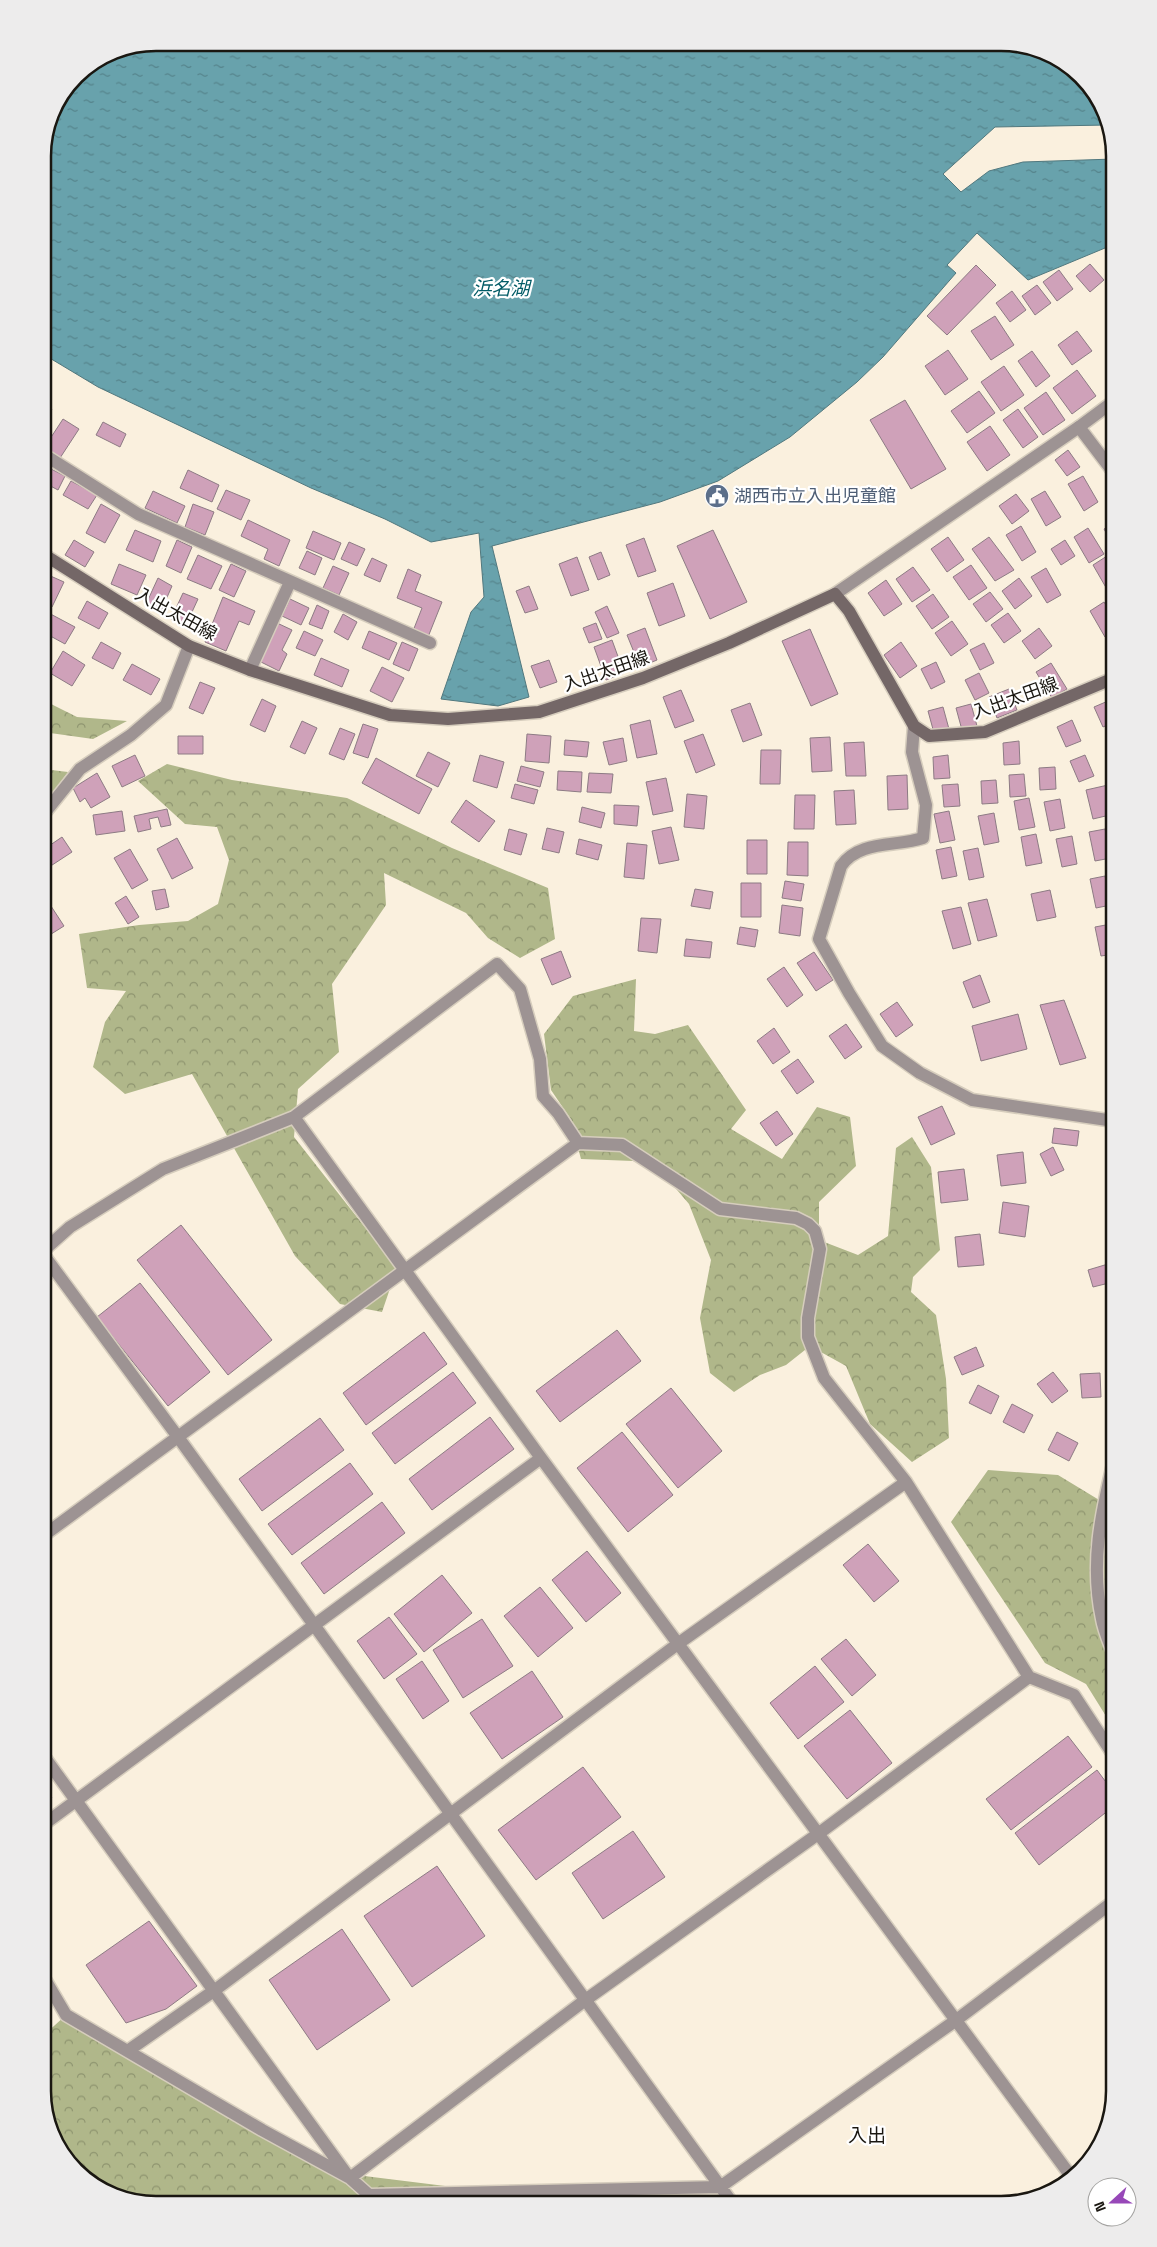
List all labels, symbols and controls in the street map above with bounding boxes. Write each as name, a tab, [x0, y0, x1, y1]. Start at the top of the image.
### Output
water label: 浜名湖	[472, 276, 532, 301]
public building icon: 湖西市立入出児童館	[704, 483, 730, 509]
place label: 湖西市立入出児童館	[734, 484, 896, 507]
street label: 入出太田線	[131, 582, 221, 645]
street label: 入出太田線	[560, 645, 652, 696]
street label: 入出太田線	[969, 671, 1061, 724]
district label: 入出	[848, 2123, 886, 2148]
north arrow	[1087, 2177, 1137, 2227]
text: N	[1090, 2199, 1110, 2214]

